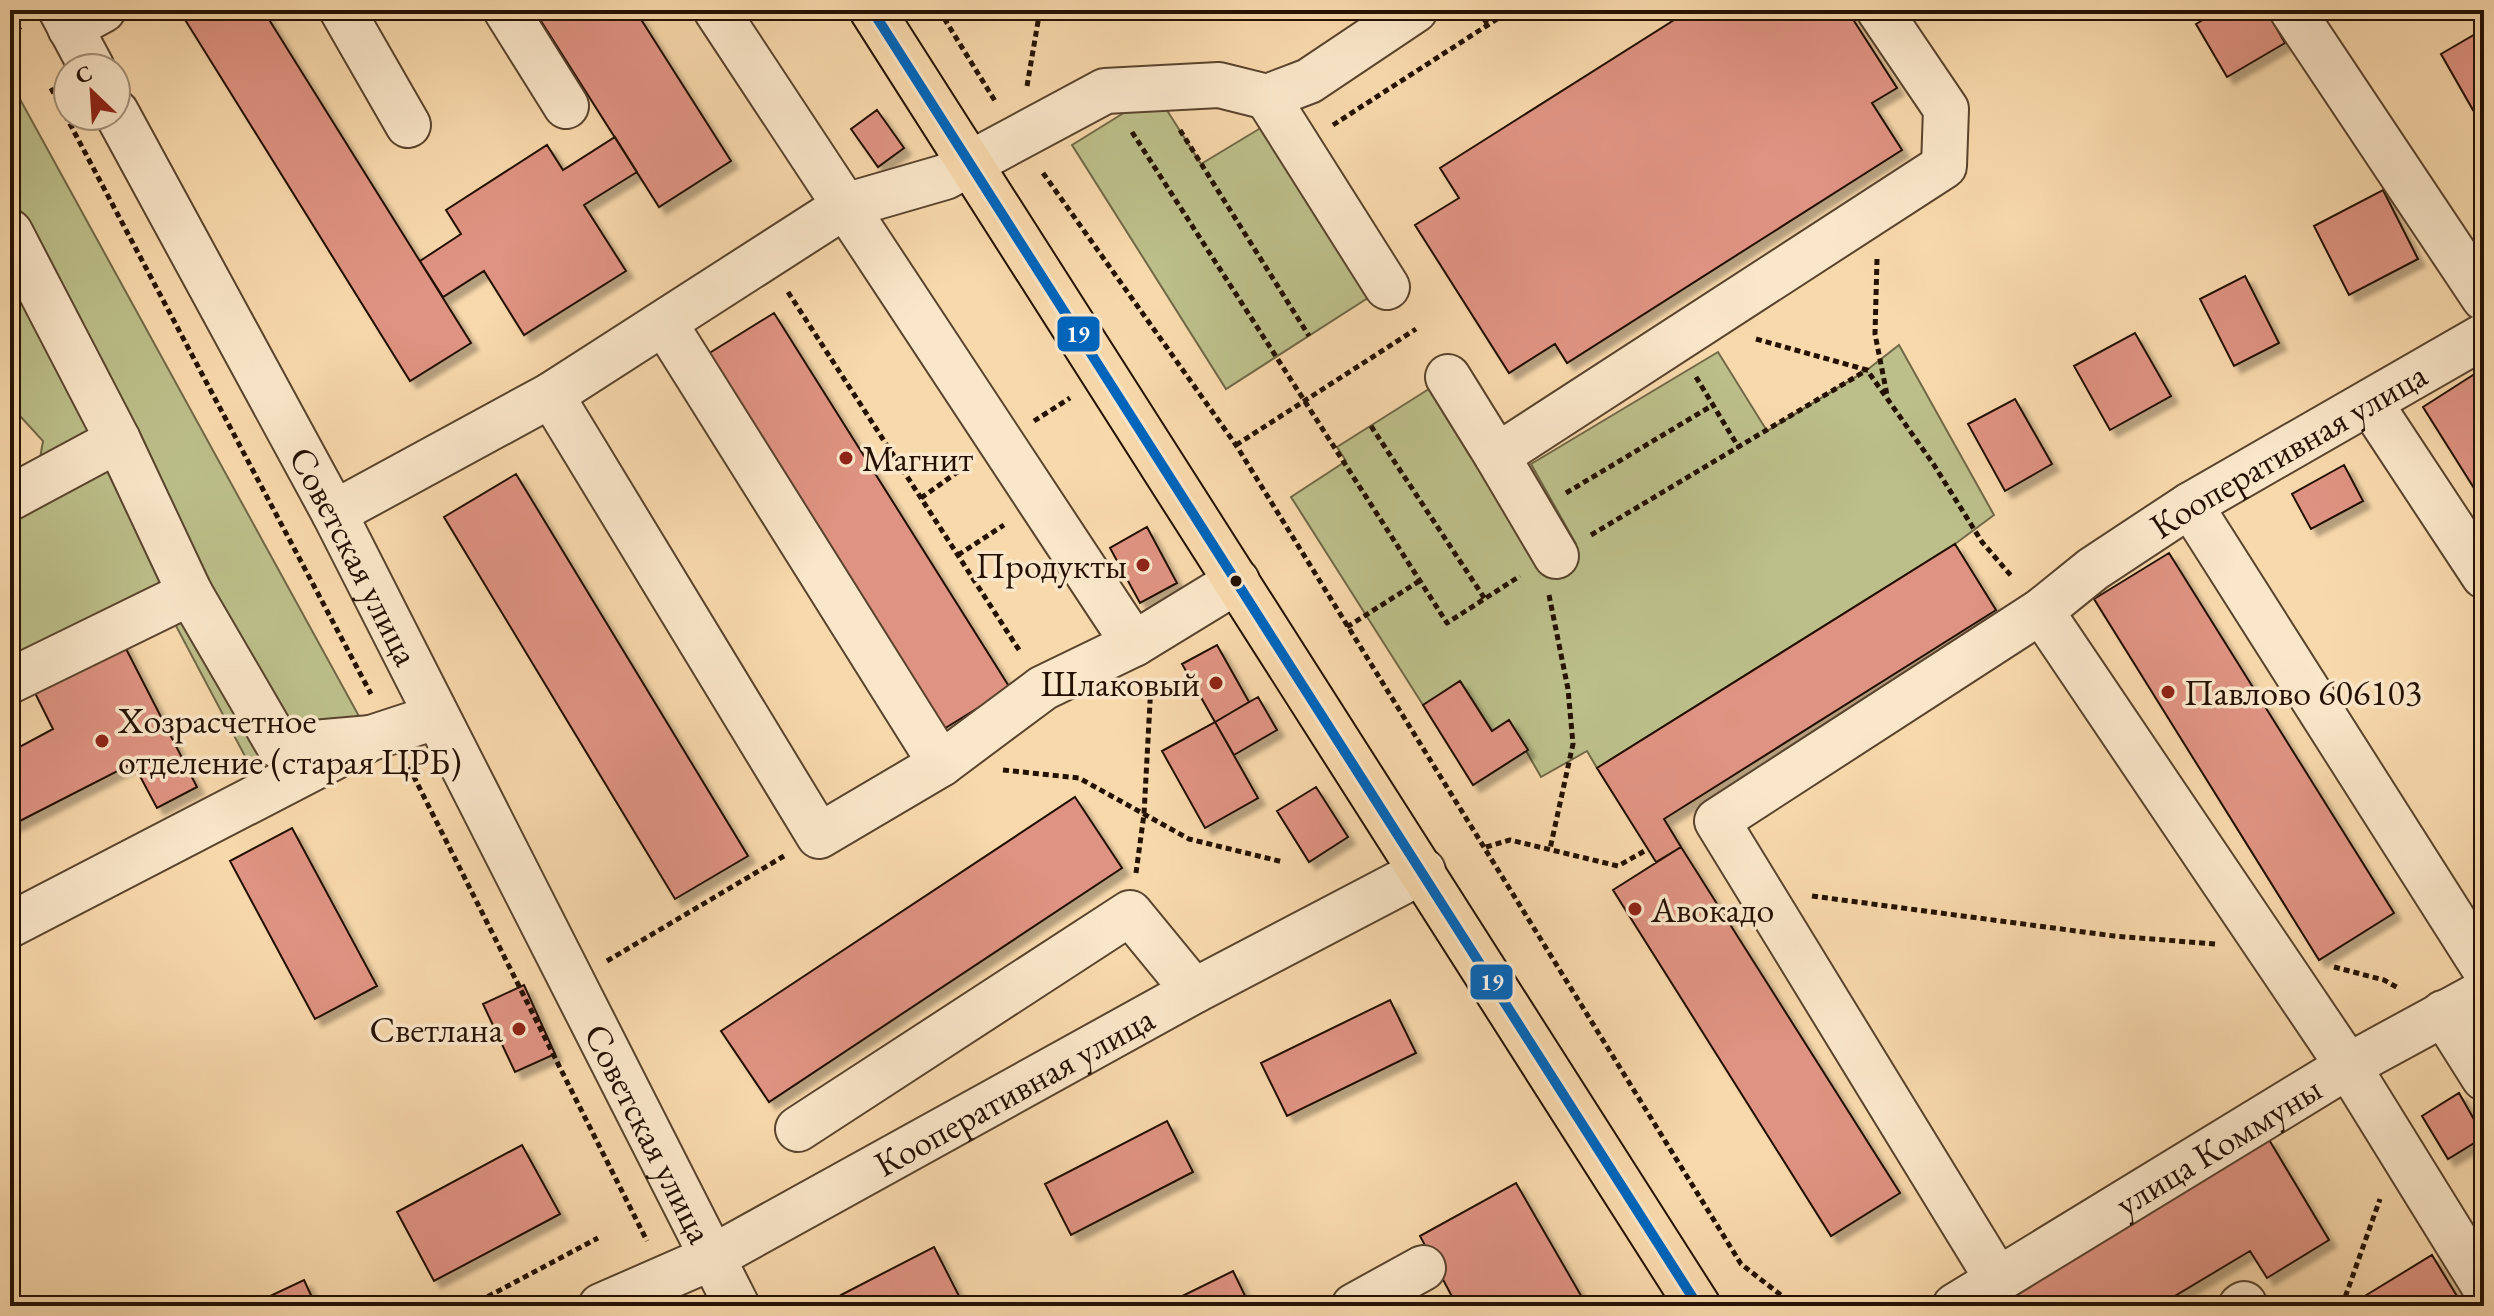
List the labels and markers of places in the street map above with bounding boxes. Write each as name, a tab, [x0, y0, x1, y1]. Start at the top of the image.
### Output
place label: Магнит	[862, 435, 974, 482]
marker: Магнит	[837, 449, 855, 467]
place label: Продукты	[975, 542, 1127, 589]
marker: Продукты	[1134, 556, 1152, 574]
unlabelled marker	[1228, 573, 1244, 589]
place label: Шлаковый	[1041, 660, 1200, 707]
place label: Павлово 606103	[2184, 669, 2422, 716]
marker: Шлаковый	[1207, 674, 1225, 692]
marker: Павлово 606103	[2159, 683, 2177, 701]
place label: Хозрасчетное отделение (старая ЦРБ)	[117, 697, 462, 785]
marker: Хозрасчетное отделение (старая ЦРБ)	[93, 732, 111, 750]
place label: Авокадо	[1650, 886, 1774, 933]
marker: Авокадо	[1626, 900, 1644, 918]
place label: Светлана	[369, 1006, 504, 1053]
marker: Светлана	[510, 1020, 528, 1038]

